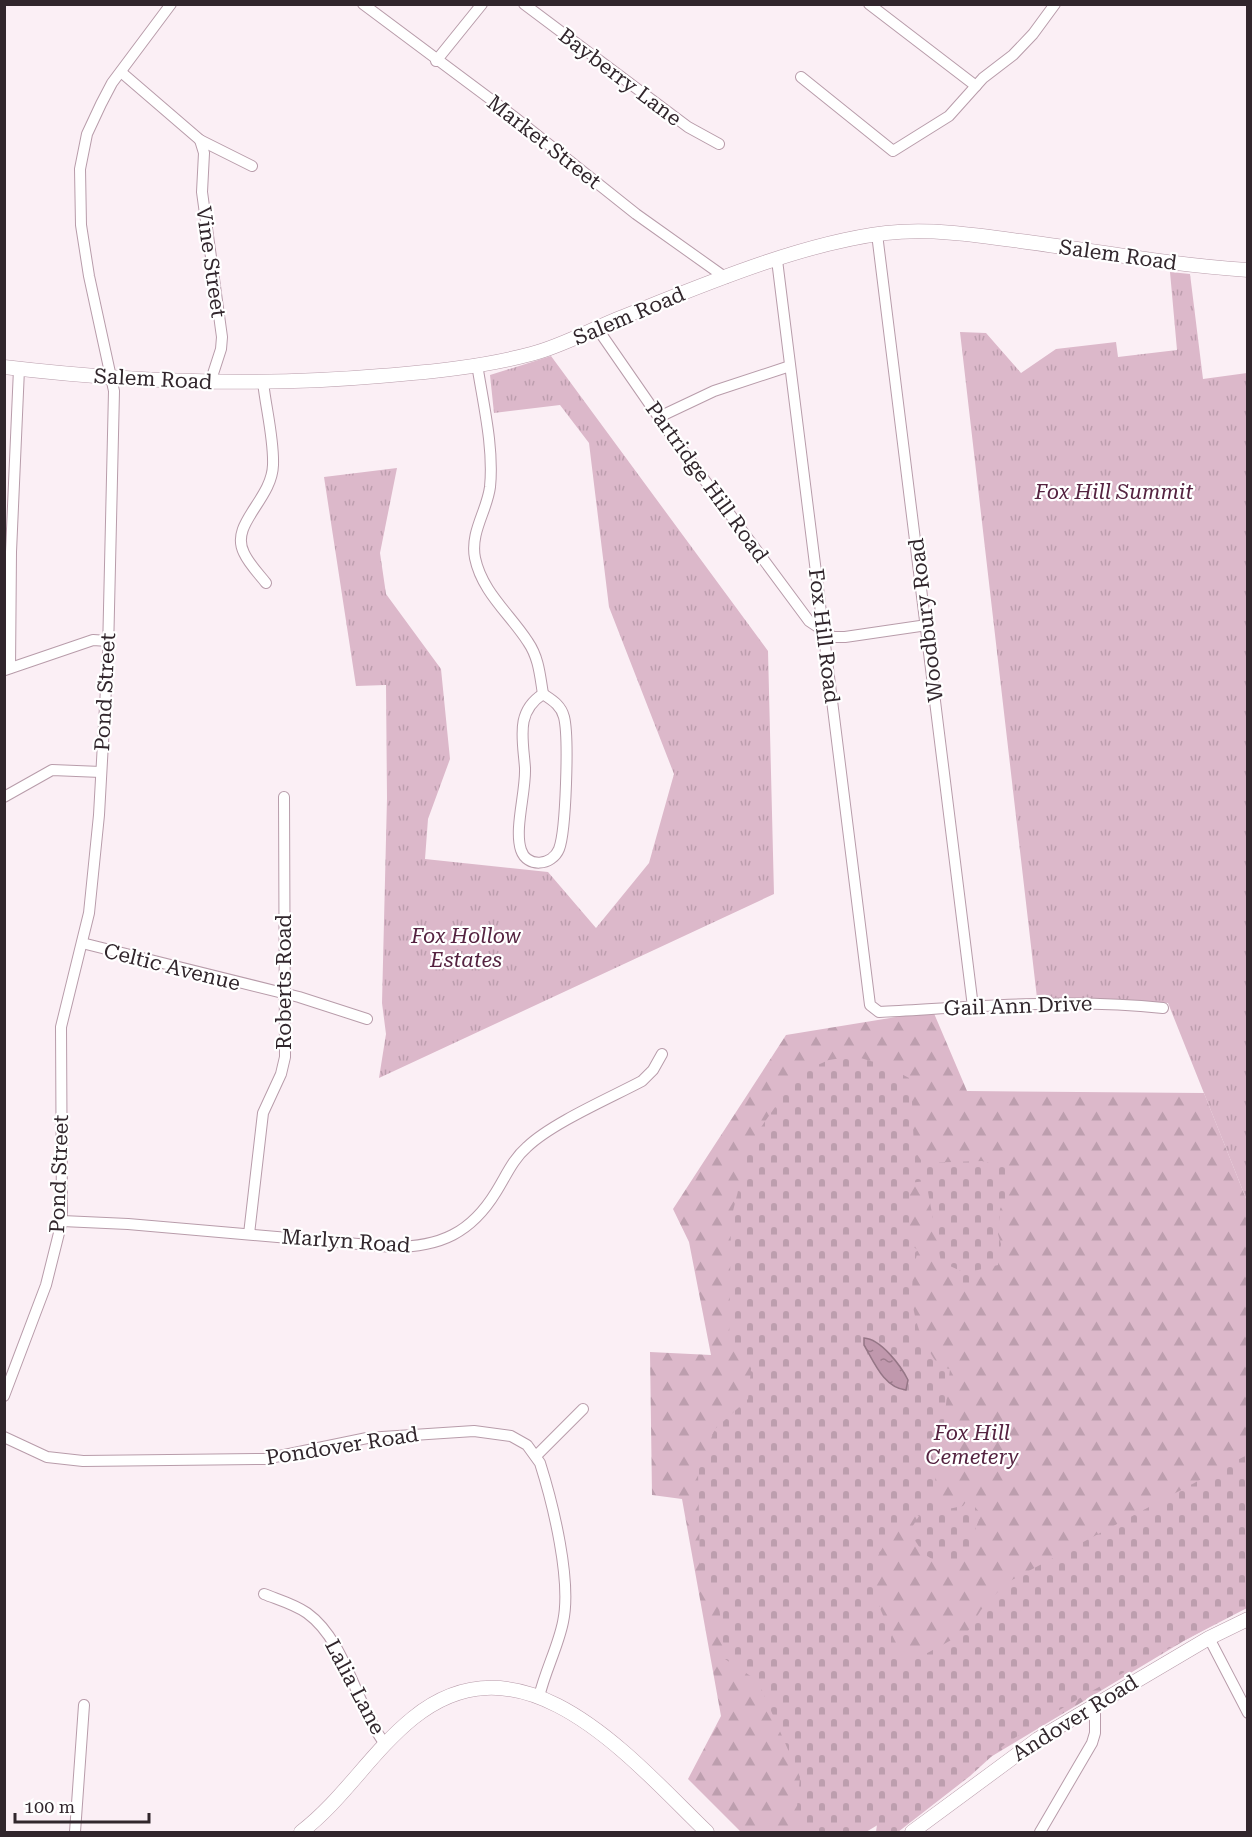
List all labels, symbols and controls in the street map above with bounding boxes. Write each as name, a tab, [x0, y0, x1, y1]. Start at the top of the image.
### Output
street label: Bayberry Lane	[554, 23, 686, 131]
street label: Market Street	[482, 90, 606, 194]
street label: Vine Street	[191, 205, 231, 319]
street label: Salem Road	[1058, 235, 1179, 275]
street label: Salem Road	[570, 282, 689, 350]
street label: Salem Road	[93, 364, 213, 394]
street label: Partridge Hill Road	[641, 397, 774, 567]
park label: Fox Hill Summit	[1034, 480, 1193, 504]
street label: Woodbury Road	[904, 536, 948, 703]
street label: Fox Hill Road	[804, 567, 844, 705]
street label: Pond Street	[90, 632, 120, 752]
street label: Roberts Road	[272, 914, 296, 1050]
park label: Fox Hollow Estates	[410, 924, 522, 972]
street label: Celtic Avenue	[101, 938, 243, 996]
street label: Gail Ann Drive	[943, 991, 1093, 1021]
street label: Pond Street	[45, 1114, 73, 1234]
street label: Marlyn Road	[281, 1225, 412, 1258]
park label: Fox Hill Cemetery	[926, 1421, 1019, 1469]
street label: Pondover Road	[264, 1422, 421, 1470]
street label: Lalia Lane	[320, 1635, 390, 1739]
street label: Andover Road	[1008, 1670, 1142, 1766]
scale bar	[15, 1786, 148, 1824]
text: 100 m	[24, 1796, 75, 1817]

